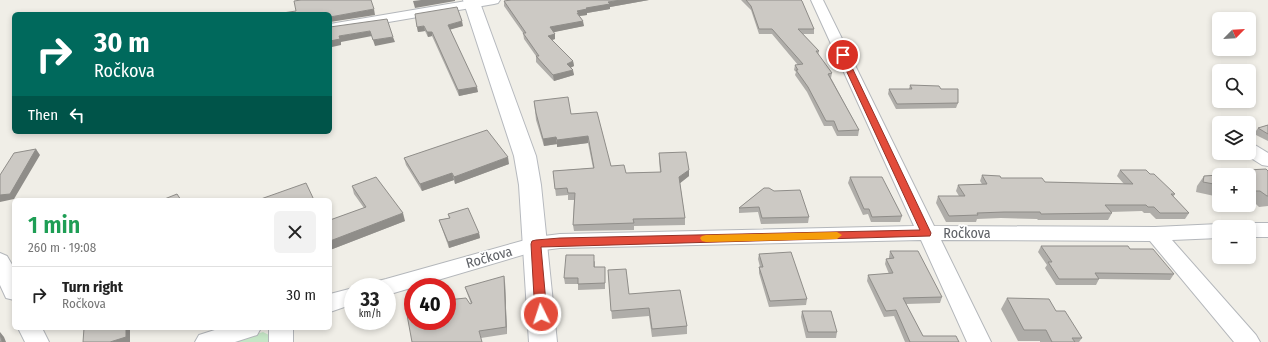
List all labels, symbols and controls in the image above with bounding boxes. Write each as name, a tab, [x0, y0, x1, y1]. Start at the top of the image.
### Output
north arrow	[1212, 12, 1256, 56]
map controls	[1212, 12, 1256, 264]
text: 30 m	[94, 26, 150, 59]
icon: right	[28, 28, 80, 80]
pin	[826, 38, 860, 72]
icon: arrive	[832, 44, 854, 66]
text: Ročkova	[94, 60, 155, 82]
button: search	[1212, 64, 1256, 108]
icon: left	[66, 104, 88, 126]
text: Then	[28, 106, 58, 124]
button: layers	[1212, 116, 1256, 160]
button: +	[1212, 168, 1256, 212]
text: 1 min	[28, 211, 80, 239]
button: close	[274, 211, 316, 253]
button: −	[1212, 220, 1256, 264]
street label: Ročkova	[943, 225, 991, 242]
text: 260 m · 19:08	[28, 240, 96, 255]
street label: Ročkova	[464, 243, 514, 272]
text: Turn right	[62, 278, 123, 296]
speed limit sign: 40	[404, 278, 456, 330]
icon: right	[28, 284, 50, 306]
text: 30 m	[286, 286, 316, 304]
text: 33	[361, 287, 379, 311]
position arrow	[520, 293, 562, 335]
text: Ročkova	[62, 296, 106, 311]
text: km/h	[359, 308, 381, 320]

